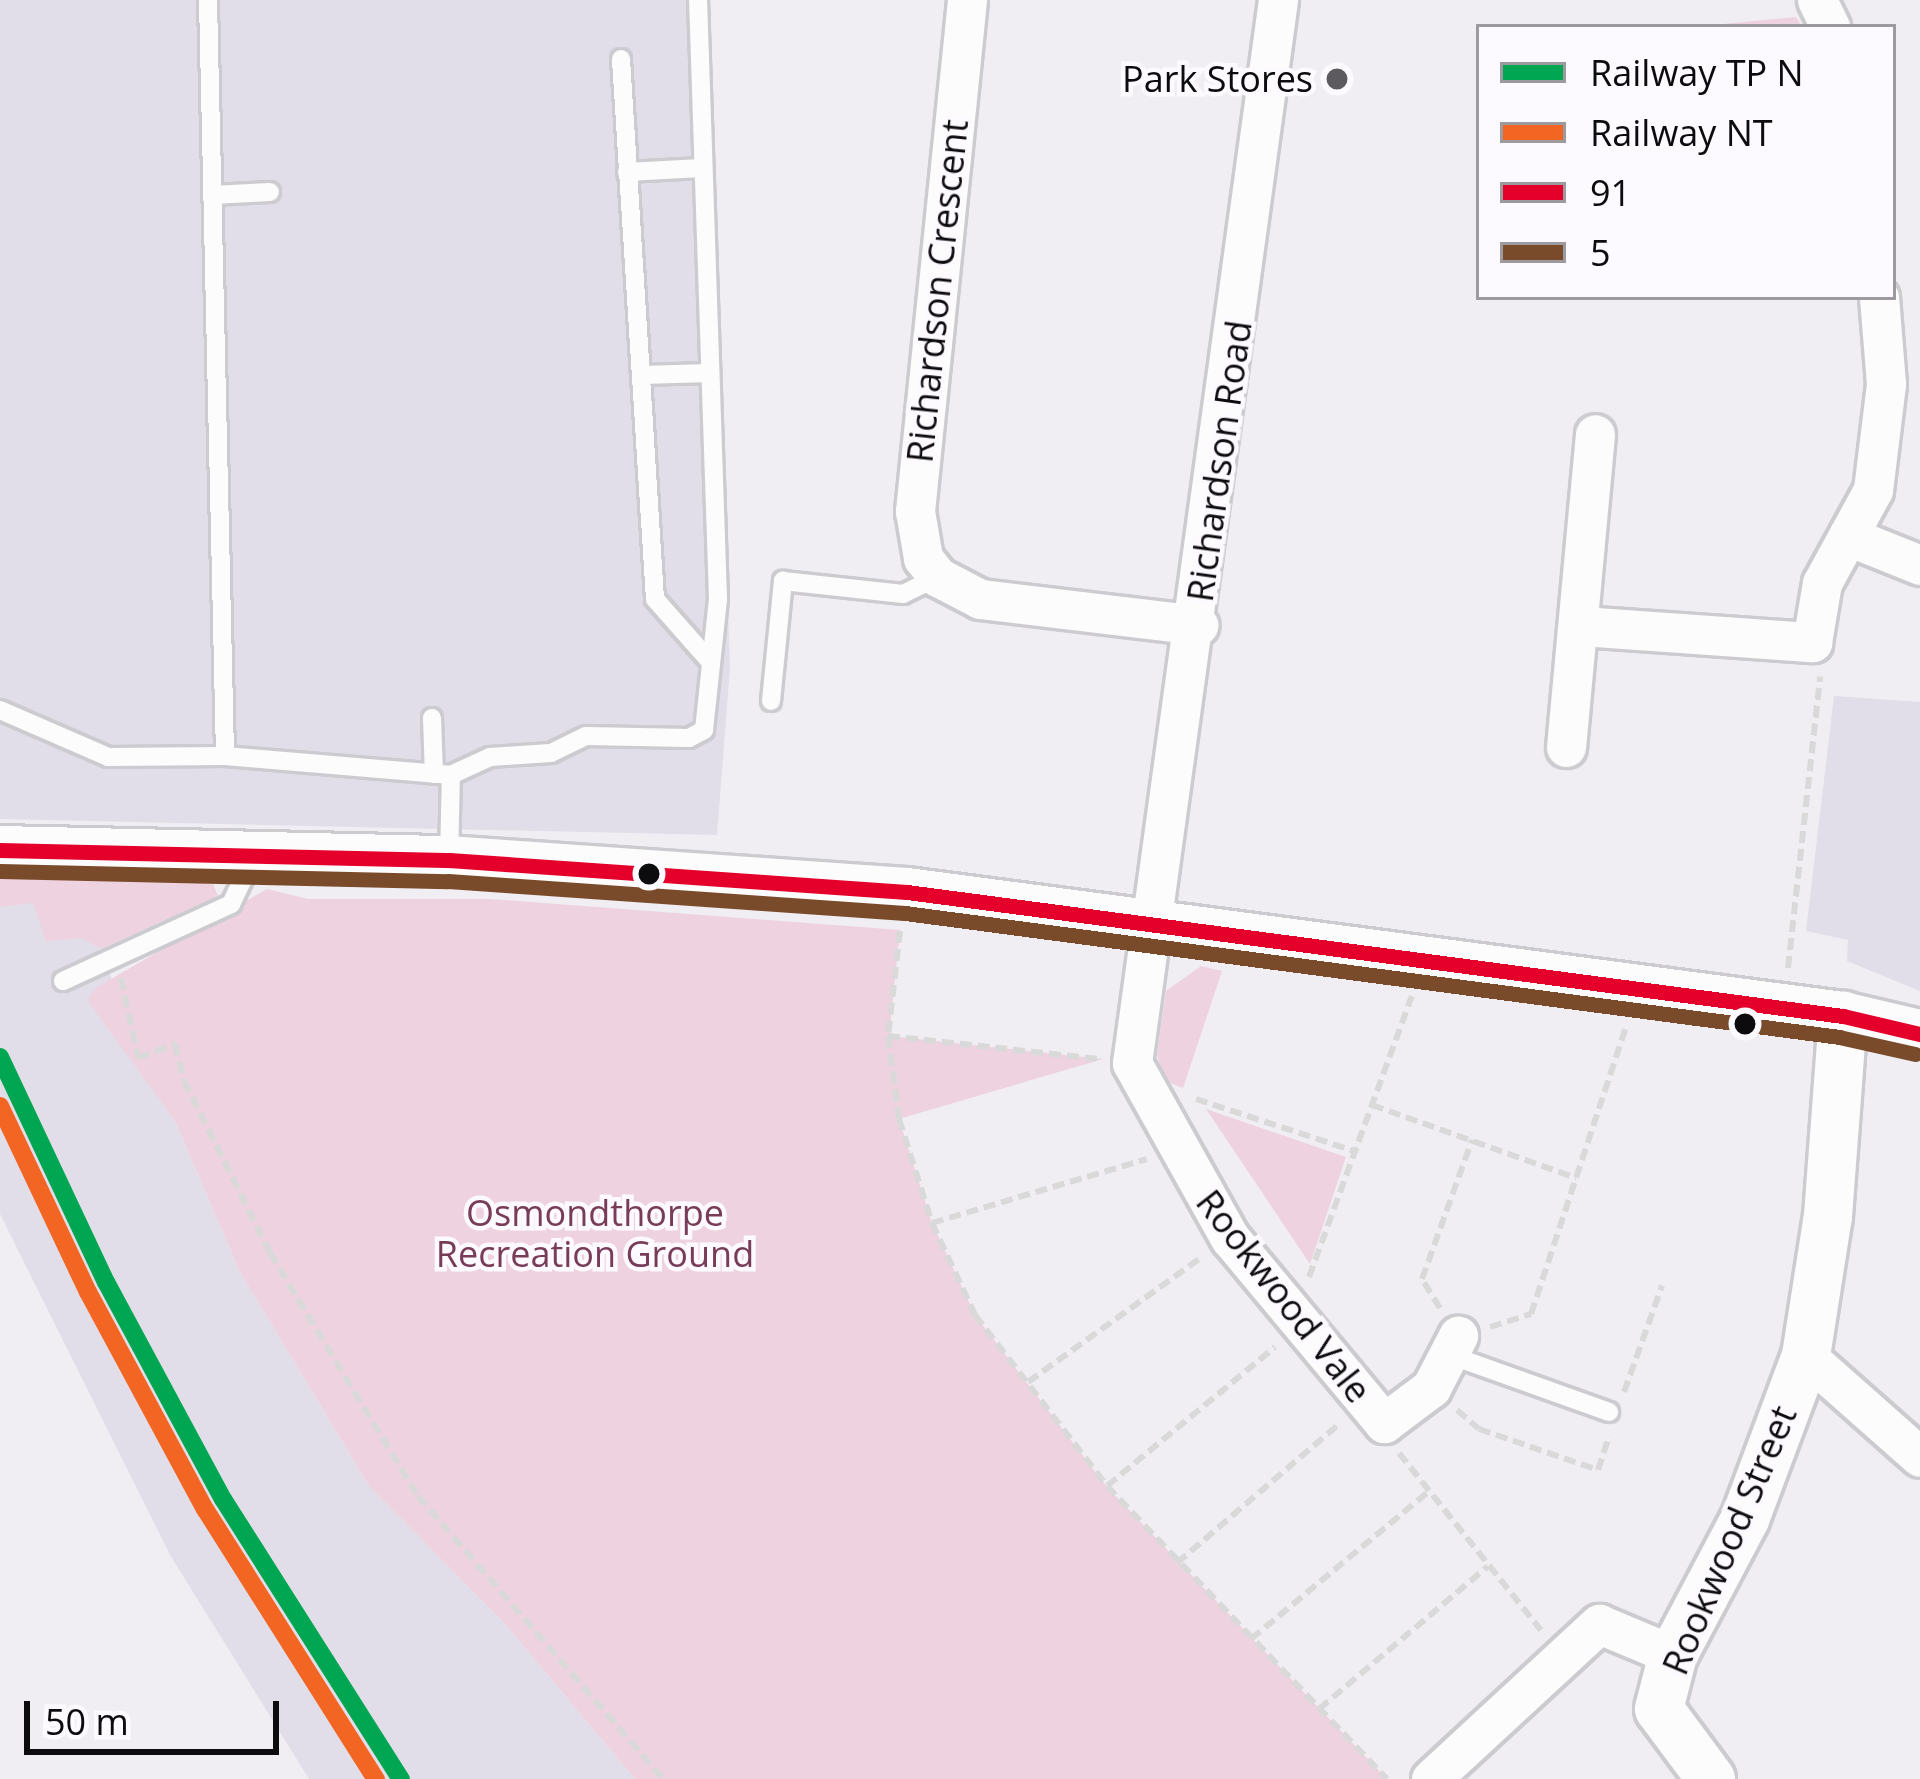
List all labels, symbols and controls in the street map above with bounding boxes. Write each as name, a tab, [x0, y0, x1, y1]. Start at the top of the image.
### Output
legend	[1476, 24, 1896, 300]
text: Railway TP N	[1590, 48, 1804, 97]
place label: Park Stores	[1122, 57, 1313, 101]
marker: Park Stores	[1324, 66, 1350, 92]
text: Railway NT	[1590, 108, 1773, 157]
street label: Richardson Crescent	[898, 117, 976, 465]
text: 91	[1590, 168, 1631, 217]
text: 5	[1590, 228, 1611, 277]
street label: Richardson Road	[1178, 318, 1260, 604]
unlabelled marker	[638, 863, 660, 885]
unlabelled marker	[1734, 1013, 1756, 1035]
street label: Rookwood Vale	[1188, 1181, 1380, 1411]
park label: Osmondthorpe Recreation Ground	[436, 1190, 754, 1275]
street label: Rookwood Street	[1653, 1399, 1805, 1681]
scale bar	[30, 1677, 285, 1751]
text: 50 m	[45, 1697, 129, 1746]

